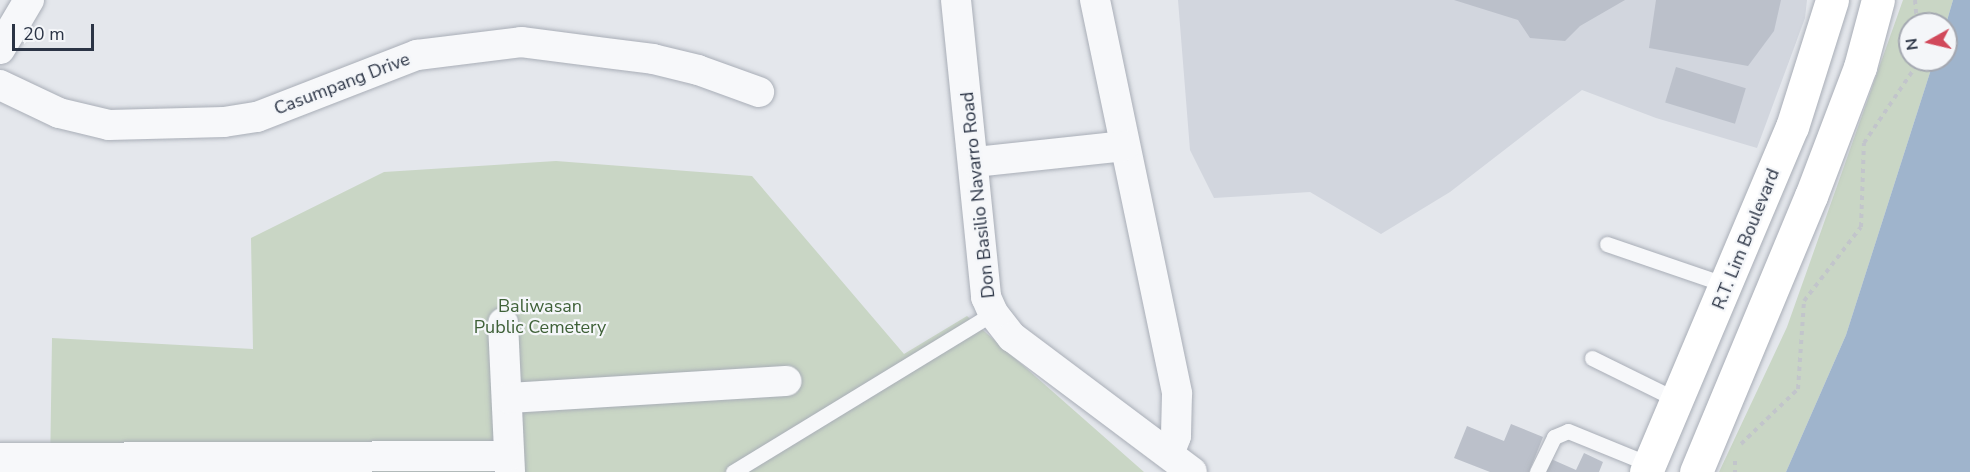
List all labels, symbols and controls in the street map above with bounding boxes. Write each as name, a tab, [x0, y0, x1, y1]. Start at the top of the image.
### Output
scale bar	[15, 12, 98, 50]
north arrow	[1898, 12, 1958, 72]
text: 20 m	[23, 22, 65, 46]
text: N	[1900, 37, 1924, 52]
street label: Casumpang Drive	[271, 48, 413, 120]
street label: Don Basilio Navarro Road	[956, 91, 1000, 299]
street label: R.T. Lim Boulevard	[1708, 165, 1784, 313]
park label: Baliwasan Public Cemetery	[474, 296, 606, 338]

